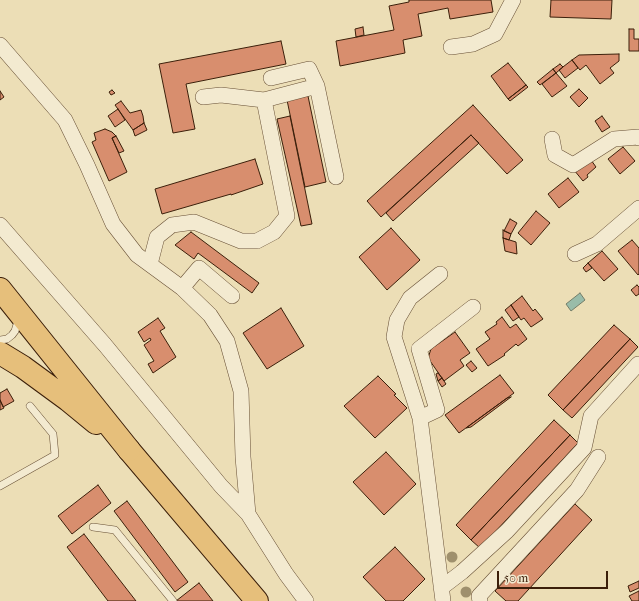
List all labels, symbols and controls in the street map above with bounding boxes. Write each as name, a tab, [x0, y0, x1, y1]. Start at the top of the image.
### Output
scale bar	[499, 563, 610, 589]
text: 50 m	[504, 571, 528, 585]

